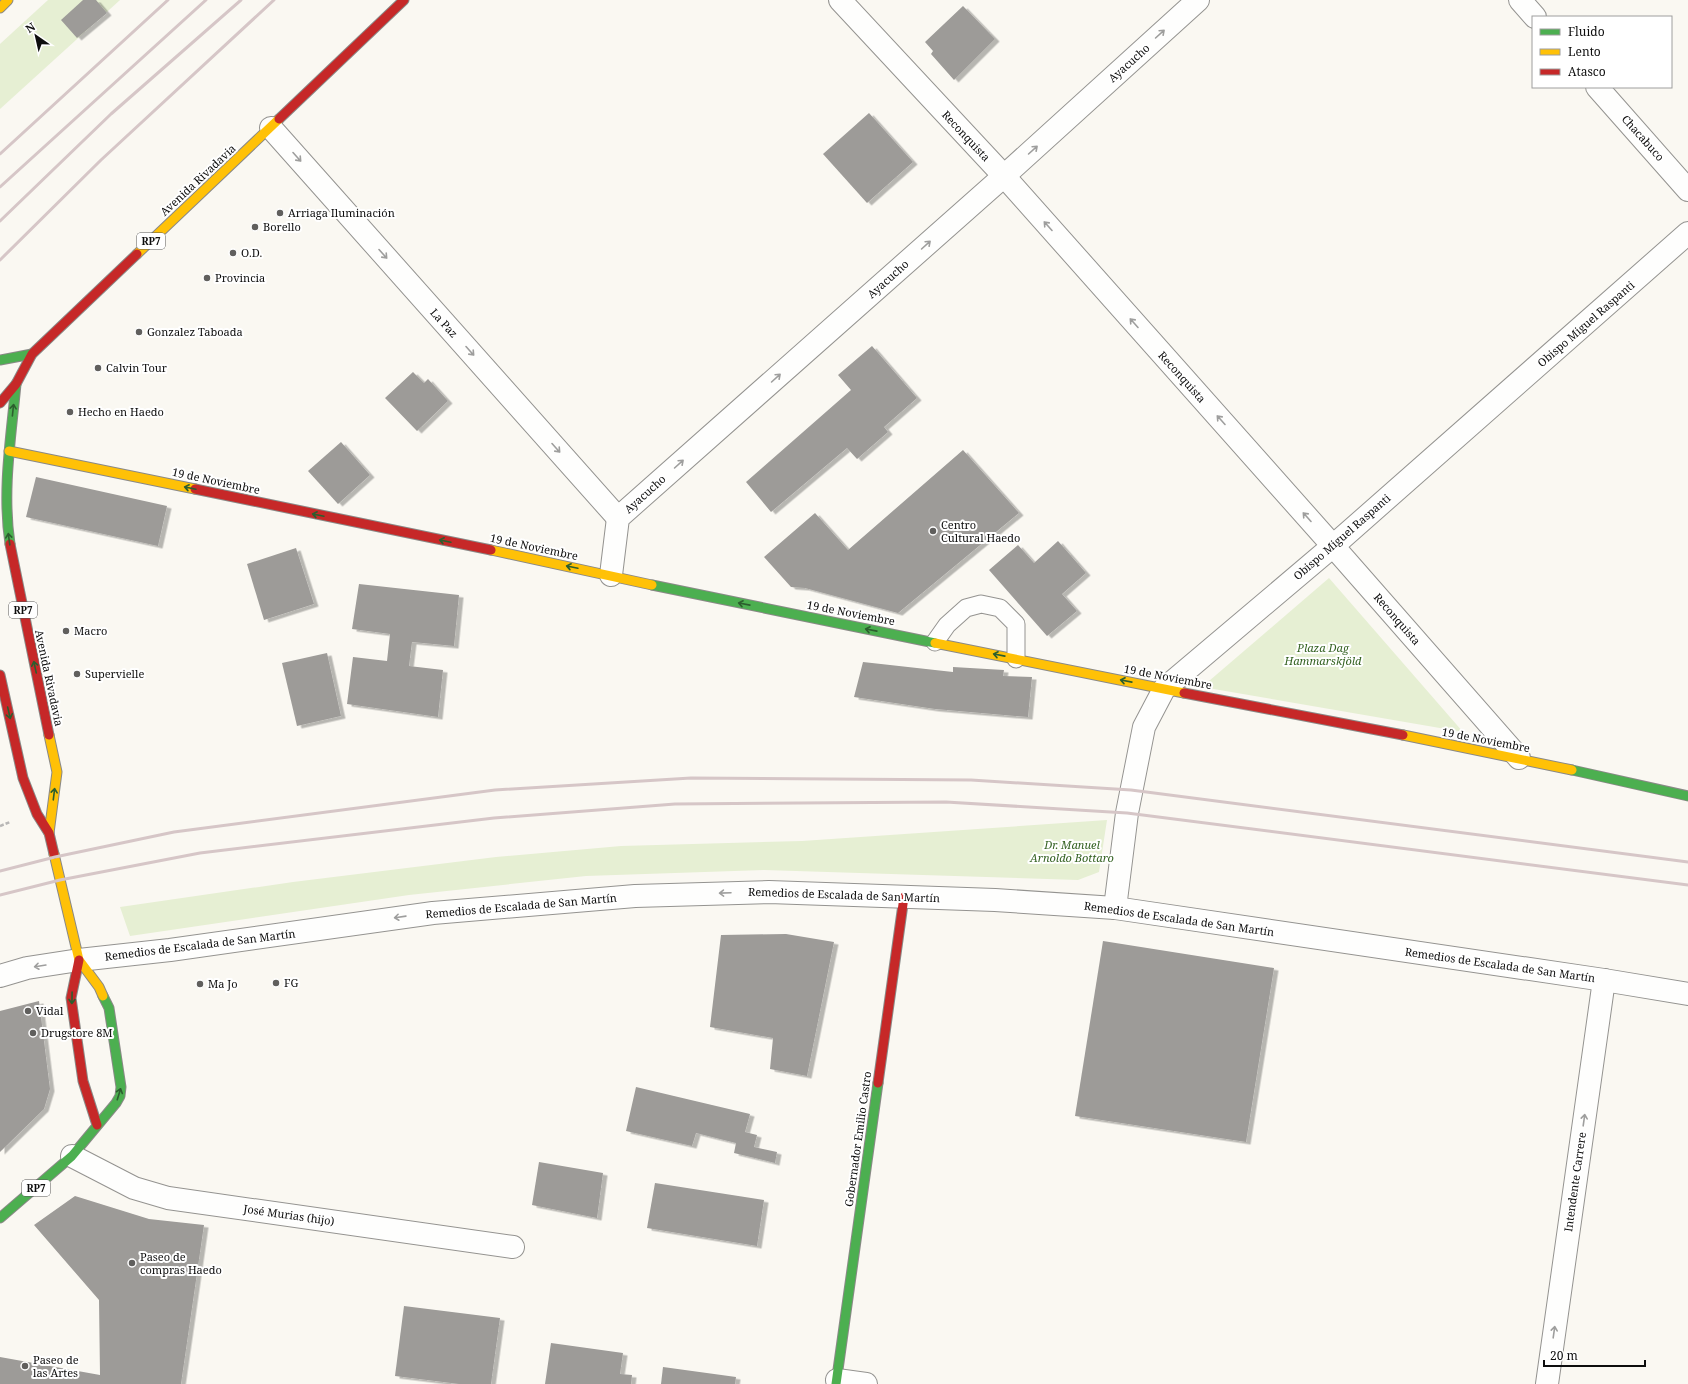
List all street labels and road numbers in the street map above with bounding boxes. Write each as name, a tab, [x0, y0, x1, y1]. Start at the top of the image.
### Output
street label: Ayacucho	[1105, 40, 1153, 85]
street label: Reconquista	[939, 107, 994, 164]
street label: Chacabuco	[1619, 111, 1668, 164]
street label: Avenida Rivadavia	[157, 141, 239, 219]
road number: RP7	[137, 233, 165, 249]
street label: Ayacucho	[864, 256, 912, 301]
street label: Obispo Miguel Raspanti	[1534, 277, 1638, 370]
street label: La Paz	[427, 305, 461, 340]
street label: Reconquista	[1155, 348, 1209, 406]
street label: 19 de Noviembre	[171, 464, 261, 497]
street label: Ayacucho	[621, 471, 669, 516]
street label: Obispo Miguel Raspanti	[1290, 490, 1394, 583]
street label: 19 de Noviembre	[489, 530, 579, 563]
street label: Reconquista	[1371, 590, 1424, 648]
street label: 19 de Noviembre	[806, 597, 897, 628]
road number: RP7	[9, 602, 37, 618]
street label: Avenida Rivadavia	[32, 628, 67, 727]
street label: 19 de Noviembre	[1123, 661, 1214, 692]
street label: 19 de Noviembre	[1441, 724, 1532, 755]
street label: Remedios de Escalada de San Martín	[748, 884, 940, 905]
street label: Remedios de Escalada de San Martín	[425, 890, 617, 921]
street label: Remedios de Escalada de San Martín	[1083, 898, 1275, 939]
street label: Remedios de Escalada de San Martín	[104, 925, 296, 964]
street label: Remedios de Escalada de San Martín	[1404, 944, 1596, 985]
street label: Gobernador Emilio Castro	[841, 1070, 874, 1208]
street label: Intendente Carrere	[1560, 1131, 1589, 1233]
road number: RP7	[22, 1180, 50, 1196]
street label: José Murias (hijo)	[242, 1201, 336, 1228]

